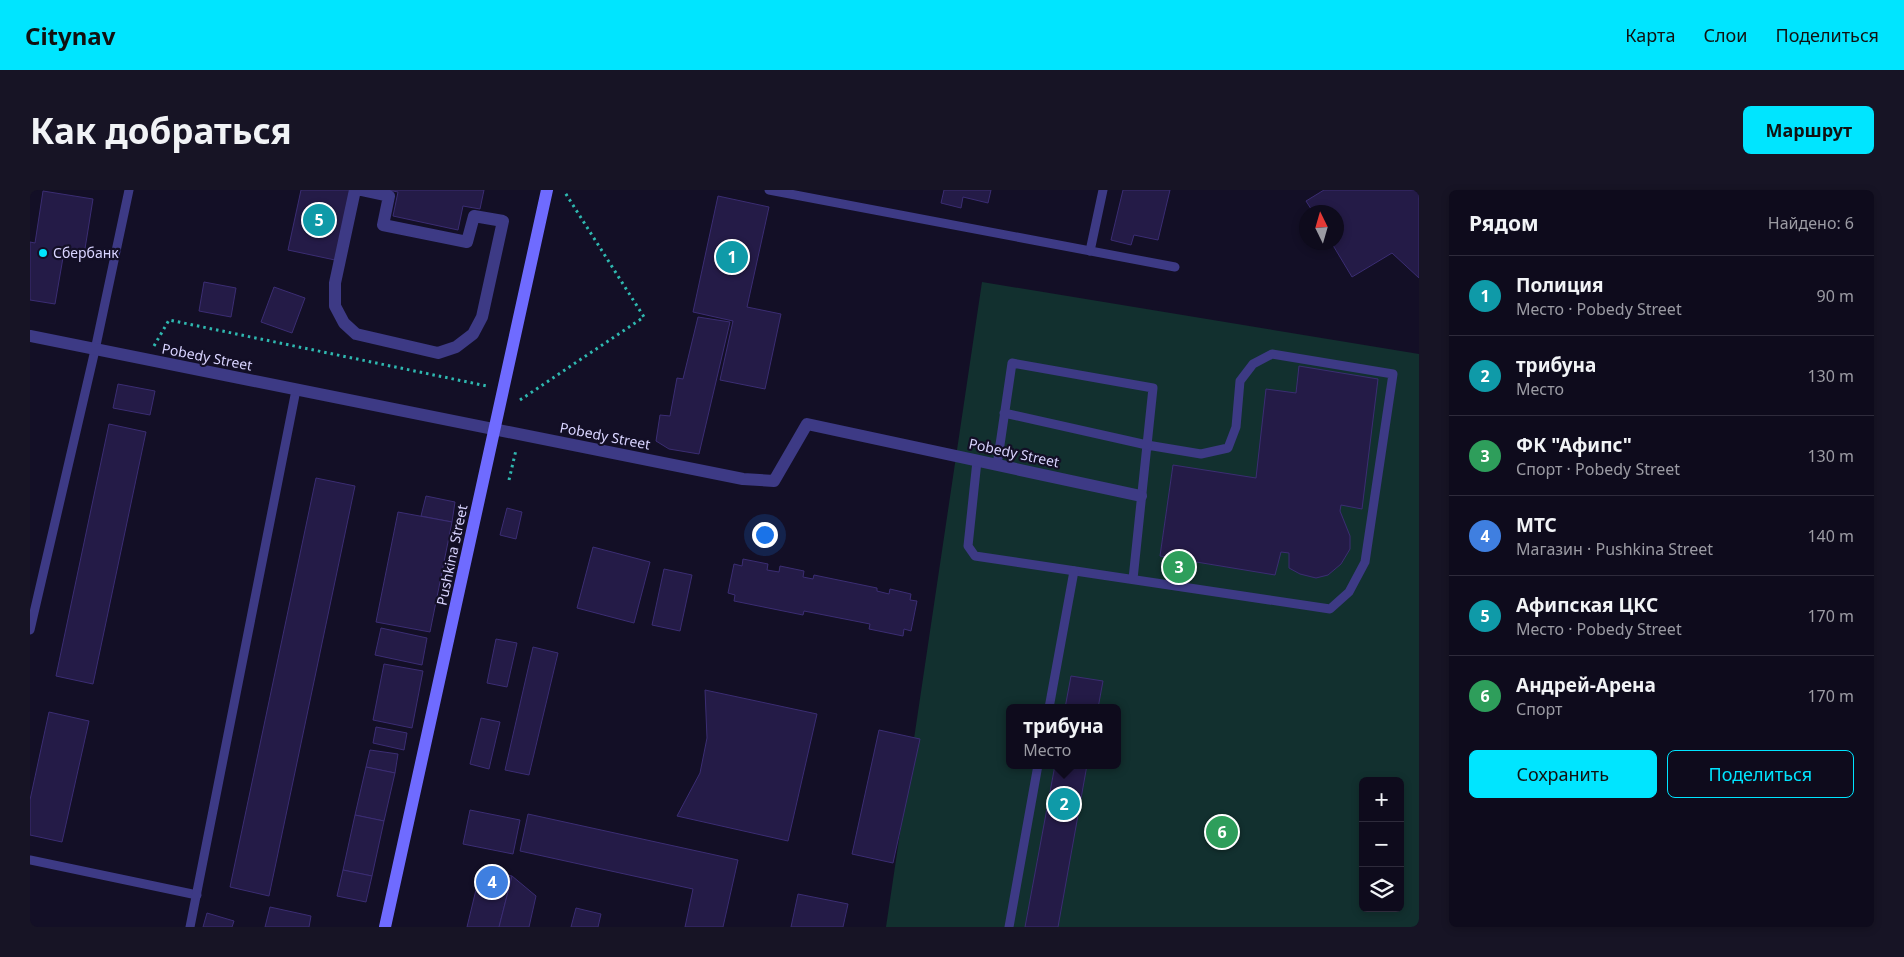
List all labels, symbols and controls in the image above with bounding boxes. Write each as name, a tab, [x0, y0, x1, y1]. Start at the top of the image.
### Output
text: Citynav	[25, 19, 115, 52]
text: Карта	[1625, 23, 1675, 47]
text: Слои	[1703, 23, 1747, 47]
text: Поделиться	[1775, 23, 1879, 47]
button: Маршрут	[1743, 106, 1874, 154]
text: Как добраться	[30, 107, 292, 154]
pin: 5	[303, 201, 335, 239]
north arrow	[1299, 205, 1344, 250]
text: Рядом	[1469, 209, 1539, 237]
text: Найдено: 6	[1768, 212, 1854, 234]
pin: 1	[716, 238, 748, 276]
place label: Сбербанк	[53, 243, 119, 262]
marker: Сбербанк	[37, 247, 49, 259]
text: Полиция	[1516, 272, 1604, 298]
text: 1	[1480, 285, 1490, 307]
text: 90 m	[1817, 285, 1854, 307]
text: Место · Pobedy Street	[1516, 298, 1682, 320]
street label: Pobedy Street	[160, 338, 254, 375]
text: трибуна	[1516, 352, 1596, 378]
text: 2	[1480, 365, 1490, 387]
text: 130 m	[1807, 365, 1854, 387]
text: Место	[1516, 378, 1564, 400]
street label: Pobedy Street	[558, 417, 652, 454]
text: ФК "Афипс"	[1516, 432, 1632, 458]
street label: Pobedy Street	[967, 434, 1061, 471]
text: 3	[1480, 445, 1490, 467]
text: 130 m	[1807, 445, 1854, 467]
text: Спорт · Pobedy Street	[1516, 458, 1680, 480]
street label: Pushkina Street	[432, 503, 471, 607]
text: МТС	[1516, 512, 1557, 538]
your location	[752, 522, 778, 548]
text: 4	[1480, 525, 1490, 547]
text: 140 m	[1807, 525, 1854, 547]
text: Магазин · Pushkina Street	[1516, 538, 1713, 560]
pin: 3	[1163, 548, 1195, 586]
text: Афипская ЦКС	[1516, 592, 1658, 618]
text: 5	[1480, 605, 1490, 627]
text: 170 m	[1807, 605, 1854, 627]
text: Место · Pobedy Street	[1516, 618, 1682, 640]
text: Андрей-Арена	[1516, 672, 1656, 698]
text: 6	[1480, 685, 1490, 707]
text: 170 m	[1807, 685, 1854, 707]
text: Спорт	[1516, 698, 1562, 720]
popup	[1006, 704, 1121, 769]
text: трибуна	[1023, 713, 1104, 739]
text: Место	[1023, 739, 1071, 761]
button: Сохранить	[1469, 750, 1657, 798]
button: Поделиться	[1667, 750, 1854, 798]
map controls	[1359, 777, 1404, 912]
button: +	[1359, 777, 1404, 822]
pin: 2	[1048, 785, 1080, 823]
pin: 6	[1206, 813, 1238, 851]
button: −	[1359, 822, 1404, 867]
pin: 4	[476, 863, 508, 901]
button: layers	[1359, 867, 1404, 912]

